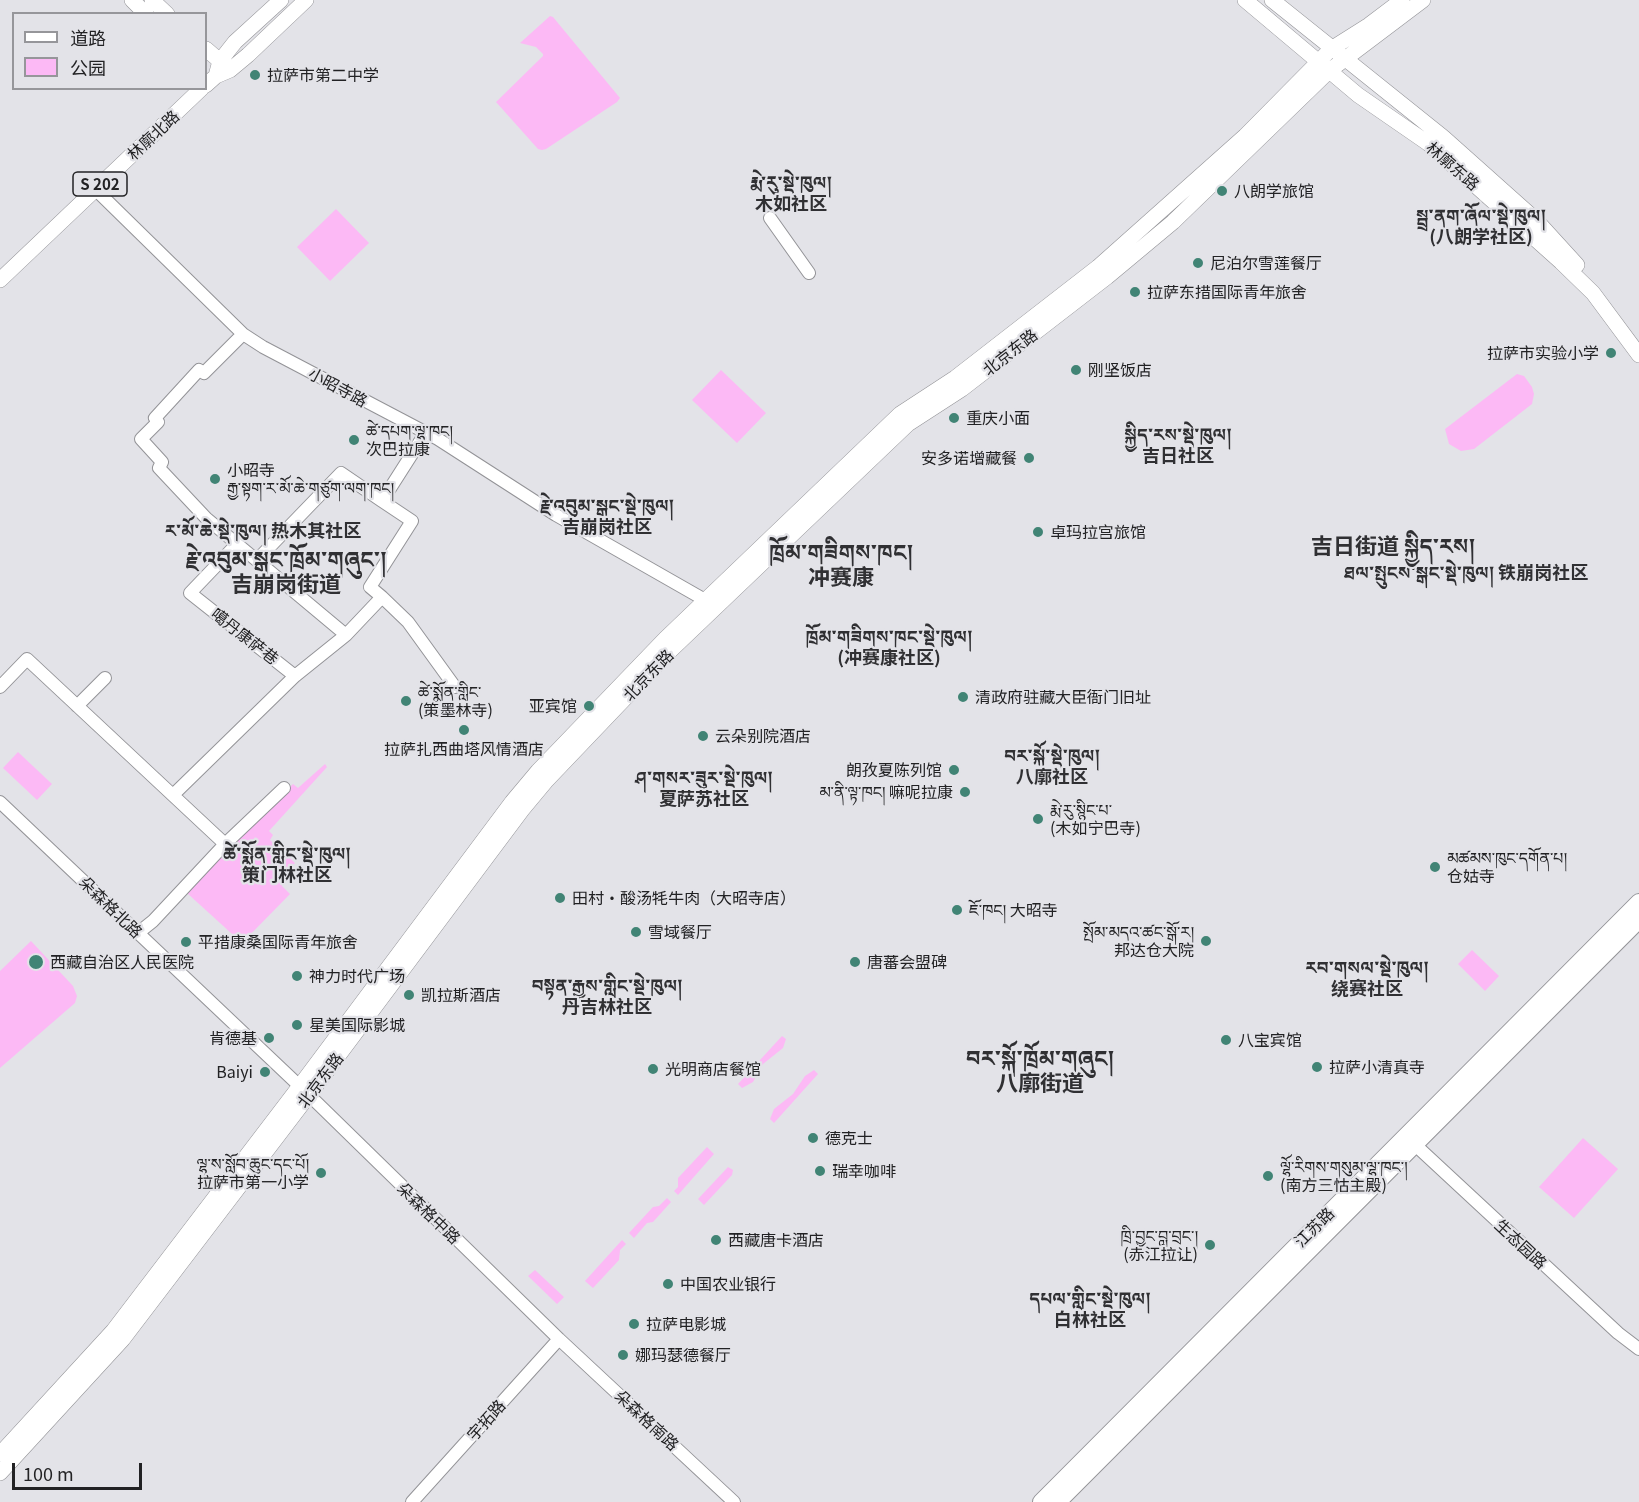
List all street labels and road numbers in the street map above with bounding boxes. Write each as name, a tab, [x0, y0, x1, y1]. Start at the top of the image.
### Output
street label: 林廓北路	[123, 106, 183, 164]
street label: 林廓东路	[1423, 138, 1483, 194]
road number: S 202	[73, 172, 127, 196]
street label: 北京东路	[979, 325, 1041, 379]
street label: 小昭寺路	[305, 364, 371, 410]
street label: 噶丹康萨巷	[208, 604, 282, 668]
street label: 北京东路	[619, 645, 677, 705]
street label: 朵森格北路	[76, 872, 146, 942]
street label: 北京东路	[293, 1049, 347, 1111]
street label: 朵森格中路	[394, 1178, 464, 1248]
street label: 江苏路	[1290, 1203, 1338, 1251]
street label: 生态园路	[1491, 1215, 1551, 1273]
street label: 朵森格南路	[611, 1386, 683, 1454]
street label: 宇拓路	[463, 1396, 509, 1444]

